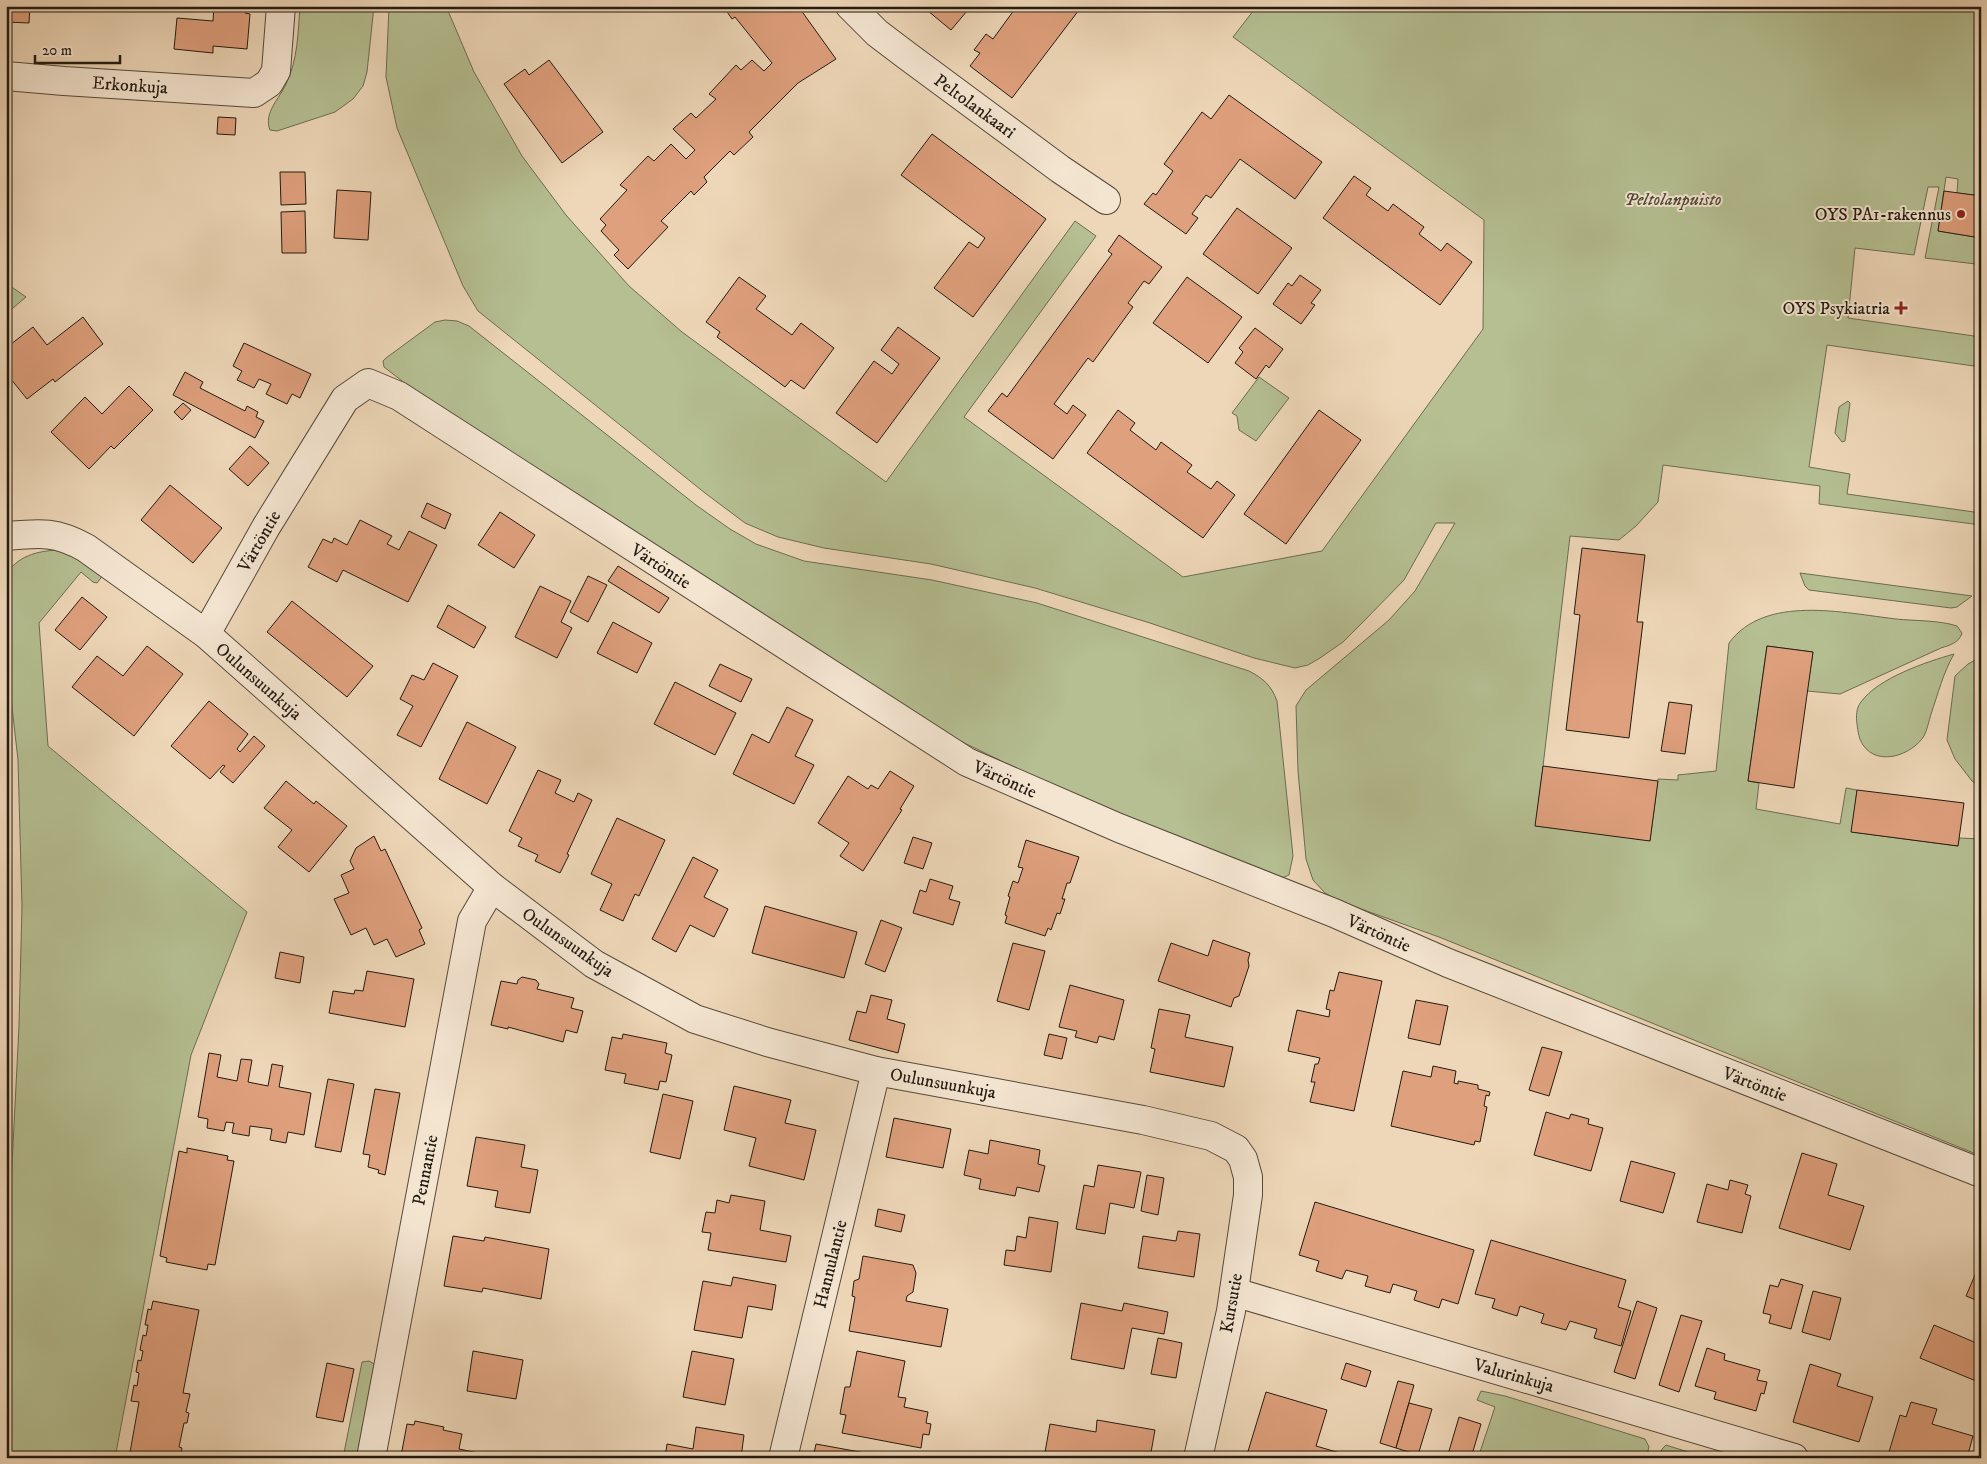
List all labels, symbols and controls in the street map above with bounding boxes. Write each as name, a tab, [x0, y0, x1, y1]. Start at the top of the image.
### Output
scale bar	[35, 32, 120, 64]
text: 20 m	[42, 41, 72, 60]
street label: Peltolankaari	[929, 70, 1019, 144]
street label: Erkonkuja	[91, 72, 169, 100]
park label: Peltolanpuisto	[1625, 189, 1722, 211]
place label: OYS PA1-rakennus	[1815, 204, 1951, 226]
marker: OYS PA1-rakennus	[1955, 208, 1967, 220]
place label: OYS Psykiatria	[1782, 298, 1890, 320]
marker: OYS Psykiatria	[1894, 301, 1908, 315]
street label: Värtöntie	[233, 507, 286, 577]
street label: Värtöntie	[625, 539, 695, 594]
street label: Oulunsuunkuja	[211, 638, 306, 725]
street label: Värtöntie	[968, 756, 1040, 804]
street label: Oulunsuunkuja	[517, 903, 618, 983]
street label: Värtöntie	[1342, 910, 1414, 958]
street label: Värtöntie	[1718, 1062, 1790, 1107]
street label: Oulunsuunkuja	[888, 1064, 998, 1104]
street label: Pennantie	[408, 1133, 444, 1207]
street label: Hannulantie	[809, 1218, 853, 1311]
street label: Kursutie	[1216, 1272, 1248, 1335]
street label: Valurinkuja	[1470, 1354, 1557, 1398]

